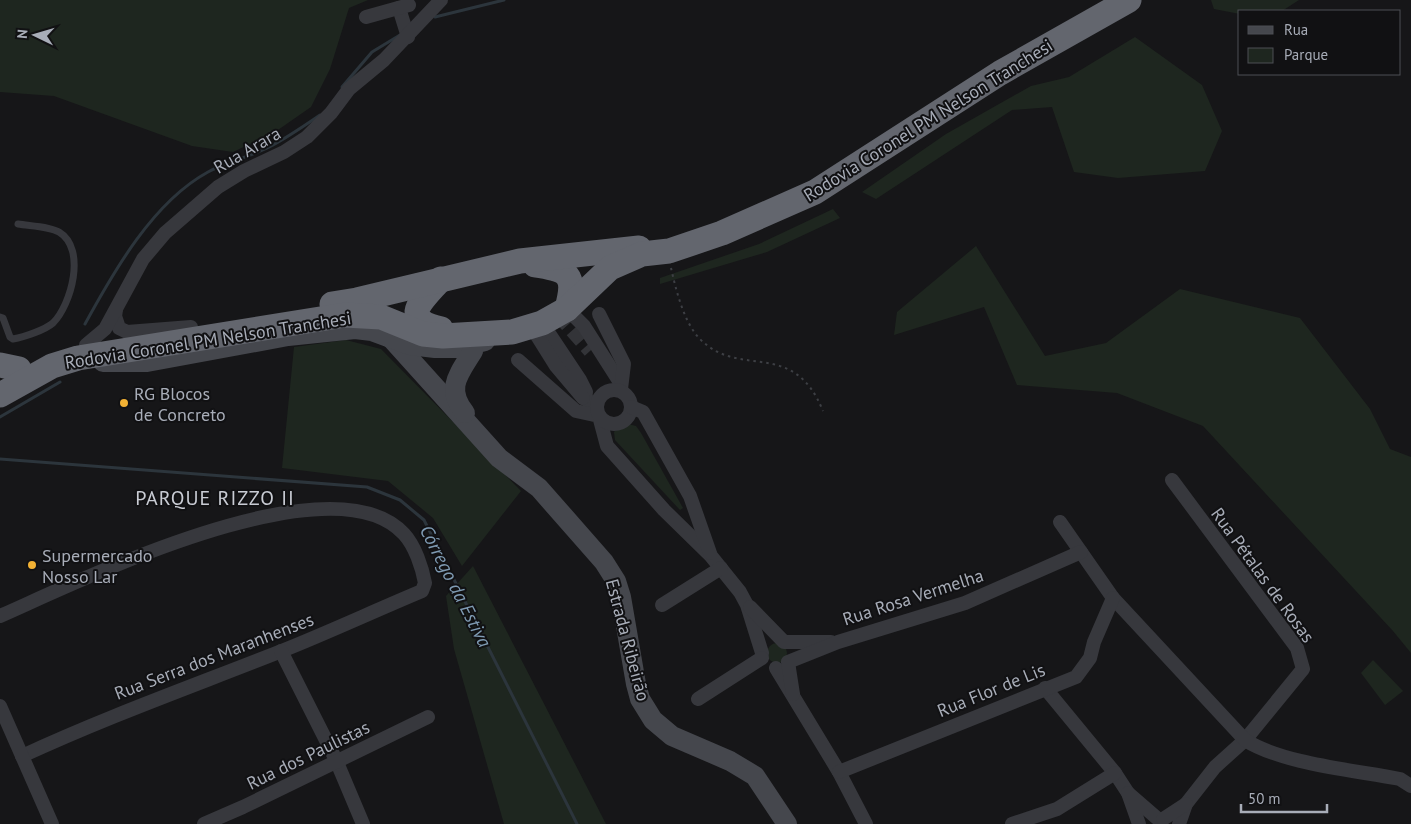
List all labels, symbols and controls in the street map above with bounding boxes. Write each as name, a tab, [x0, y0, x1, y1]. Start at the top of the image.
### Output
north arrow	[10, 10, 60, 60]
legend	[1238, 10, 1401, 75]
text: Rua	[1284, 20, 1308, 39]
text: N	[13, 28, 31, 39]
street label: Rodovia Coronel PM Nelson Tranchesi	[799, 34, 1057, 206]
text: Parque	[1284, 45, 1328, 64]
street label: Rua Arara	[209, 122, 285, 178]
street label: Rodovia Coronel PM Nelson Tranchesi	[63, 306, 353, 374]
place label: RG Blocos de Concreto	[134, 382, 226, 426]
marker: RG Blocos de Concreto	[118, 397, 130, 409]
district label: PARQUE RIZZO II	[135, 485, 295, 511]
street label: Rua Pétalas de Rosas	[1206, 503, 1320, 647]
water label: Córrego da Estiva	[415, 521, 497, 652]
place label: Supermercado Nosso Lar	[42, 544, 153, 588]
marker: Supermercado Nosso Lar	[26, 559, 38, 571]
street label: Rua Rosa Vermelha	[840, 563, 986, 631]
street label: Estrada Ribeirão	[601, 576, 655, 704]
street label: Rua Serra dos Maranhenses	[111, 607, 317, 705]
street label: Rua Flor de Lis	[934, 658, 1048, 722]
street label: Rua dos Paulistas	[243, 715, 373, 795]
scale bar	[1241, 782, 1327, 814]
text: 50 m	[1248, 789, 1281, 808]

